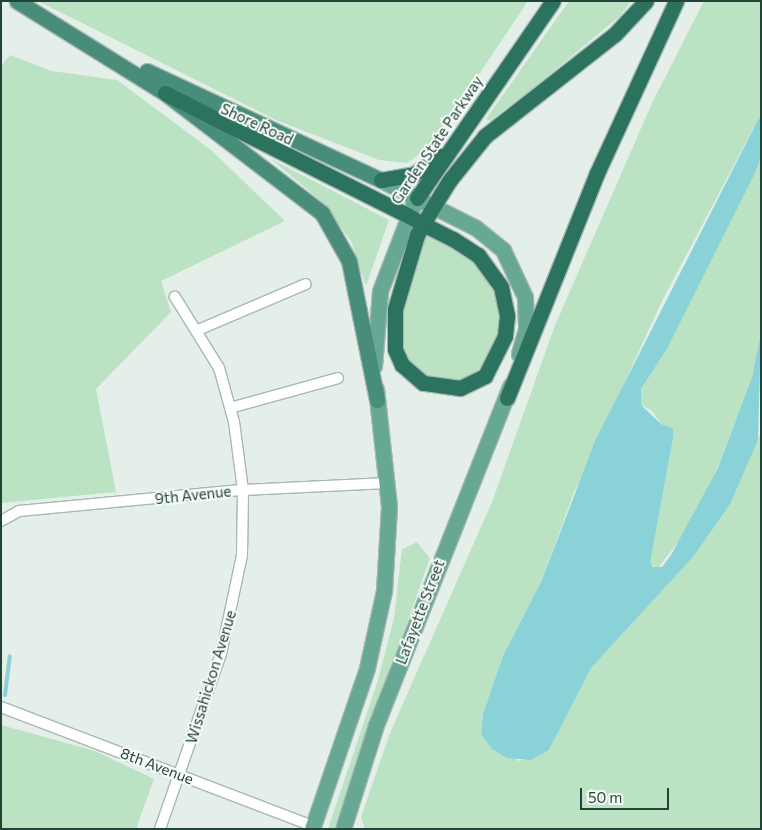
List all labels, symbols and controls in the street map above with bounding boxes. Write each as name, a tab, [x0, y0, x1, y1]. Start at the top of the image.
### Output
street label: Garden State Parkway	[387, 72, 487, 208]
street label: Shore Road	[218, 99, 296, 149]
street label: 9th Avenue	[154, 482, 232, 508]
street label: Lafayette Street	[392, 557, 448, 667]
street label: Wissahickon Avenue	[182, 608, 240, 746]
street label: 8th Avenue	[118, 744, 196, 788]
scale bar	[582, 778, 671, 810]
text: 50 m	[588, 788, 622, 806]

